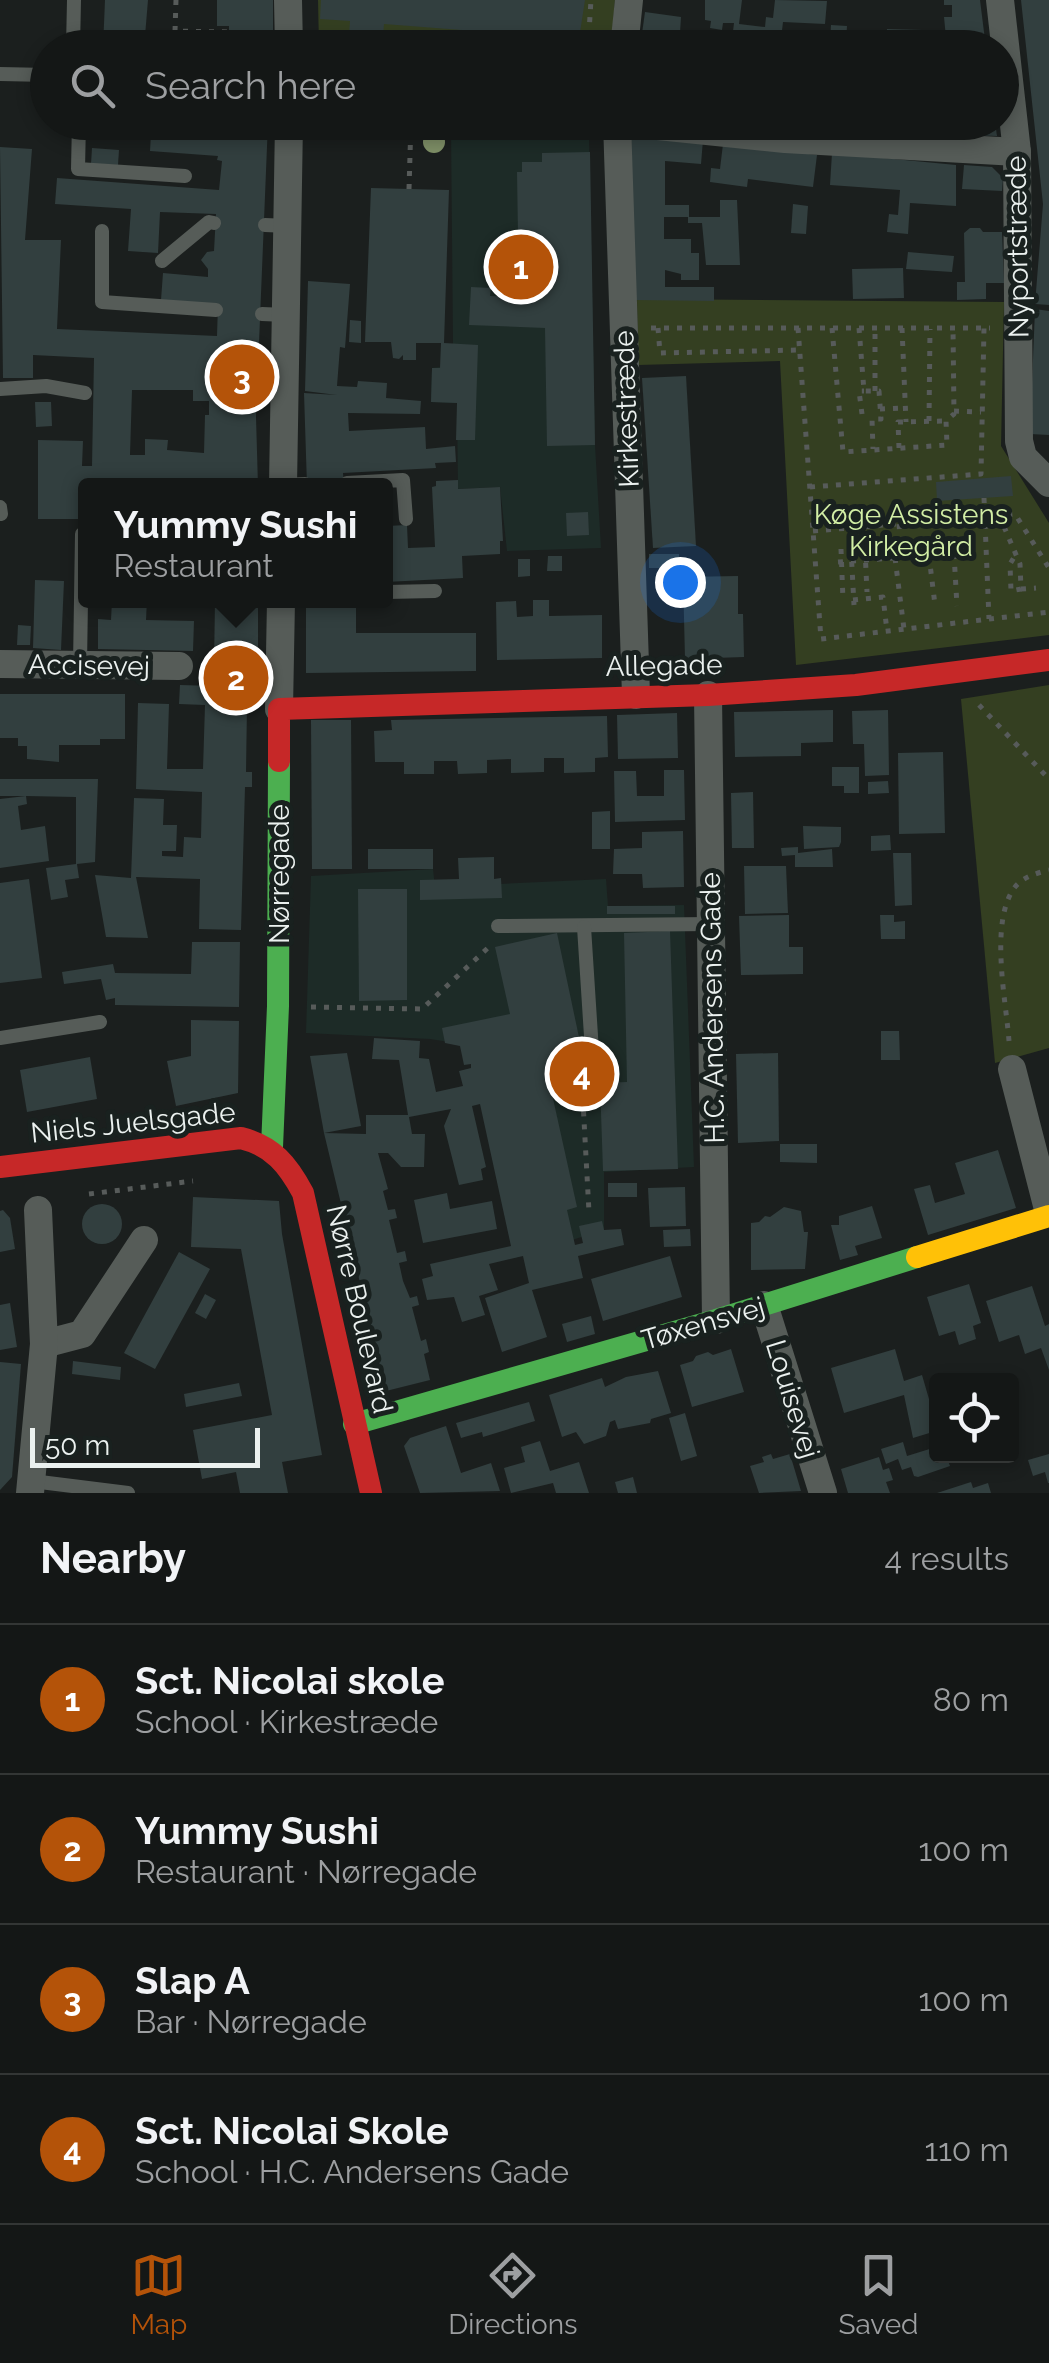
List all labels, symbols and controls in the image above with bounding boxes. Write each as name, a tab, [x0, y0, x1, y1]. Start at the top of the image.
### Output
search box	[30, 30, 1019, 140]
icon: search	[65, 58, 120, 113]
text: Search here	[145, 63, 356, 108]
street label: Nyportstræde	[999, 155, 1036, 339]
pin: 1	[488, 230, 554, 304]
street label: Kirkestræde	[607, 330, 646, 488]
pin: 3	[210, 340, 274, 414]
popup	[78, 478, 393, 608]
park label: Køge Assistens Kirkegård	[814, 498, 1008, 563]
text: Yummy Sushi	[114, 502, 357, 547]
text: Restaurant	[114, 547, 273, 584]
your location	[655, 557, 706, 608]
pin: 2	[204, 640, 268, 716]
street label: Accisevej	[28, 648, 150, 683]
street label: Allegade	[605, 648, 723, 683]
street label: Nørregade	[263, 804, 296, 944]
street label: H.C. Andersens Gade	[694, 872, 731, 1144]
pin: 4	[550, 1036, 614, 1112]
street label: Niels Juelsgade	[29, 1095, 237, 1150]
street label: Nørre Boulevard	[319, 1202, 400, 1417]
street label: Tøxensvej	[638, 1290, 769, 1357]
street label: Louisevej	[759, 1336, 826, 1462]
map controls	[929, 1373, 1019, 1463]
button: locate	[929, 1373, 1019, 1463]
scale bar	[30, 1423, 260, 1468]
text: 50 m	[45, 1429, 110, 1462]
text: Nearby	[40, 1534, 186, 1583]
text: 4 results	[885, 1540, 1009, 1577]
text: Sct. Nicolai skole	[135, 1658, 444, 1703]
text: 1	[65, 1681, 80, 1718]
text: 80 m	[933, 1681, 1009, 1718]
text: School · Kirkestræde	[135, 1703, 438, 1740]
text: Yummy Sushi	[135, 1808, 379, 1853]
text: 2	[63, 1831, 82, 1868]
text: 100 m	[919, 1831, 1009, 1868]
text: Restaurant · Nørregade	[135, 1853, 477, 1890]
text: Slap A	[135, 1958, 250, 2003]
text: 3	[64, 1981, 81, 2018]
text: 100 m	[919, 1981, 1009, 2018]
text: Bar · Nørregade	[135, 2003, 367, 2040]
text: Sct. Nicolai Skole	[135, 2108, 449, 2153]
text: 4	[63, 2131, 82, 2168]
text: 110 m	[924, 2131, 1009, 2168]
text: School · H.C. Andersens Gade	[135, 2153, 569, 2190]
tab: Map	[130, 2248, 187, 2341]
tab: Directions	[448, 2248, 578, 2341]
tab: Saved	[838, 2248, 919, 2341]

